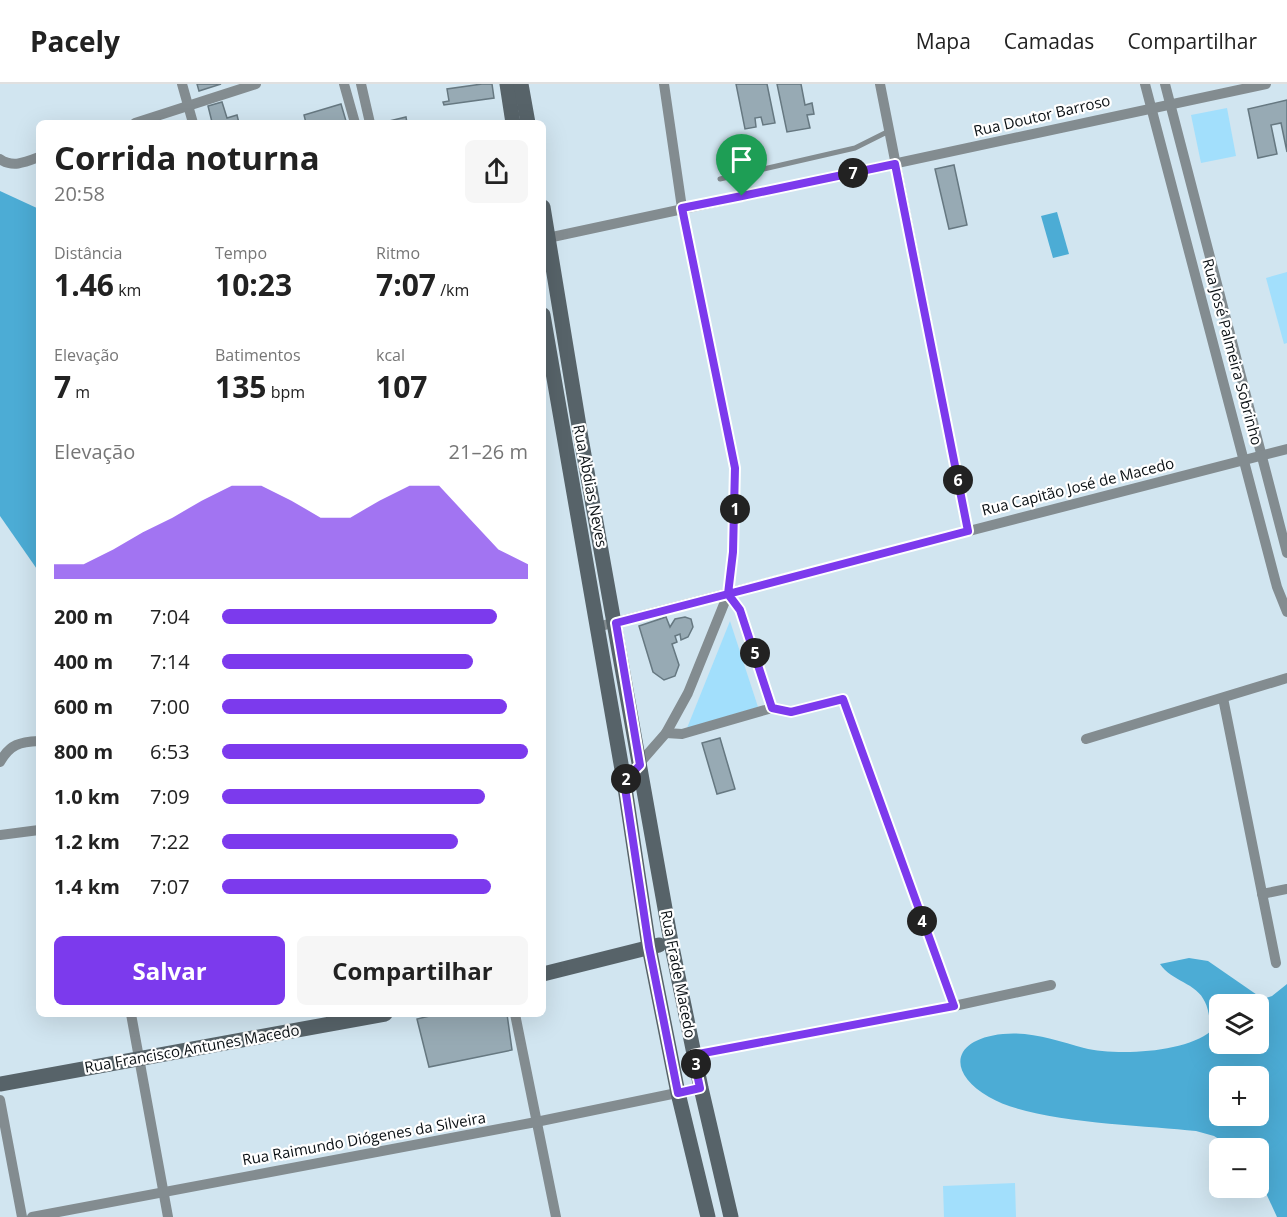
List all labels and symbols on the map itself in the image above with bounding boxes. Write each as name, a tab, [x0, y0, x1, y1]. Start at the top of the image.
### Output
street label: Rua Doutor Barroso	[971, 90, 1112, 140]
pin	[716, 134, 767, 196]
pin: 7	[838, 158, 868, 188]
street label: Rua José Palmeira Sobrinho	[1198, 256, 1268, 447]
street label: Rua Abdias Neves	[569, 423, 613, 549]
street label: Rua Capitão José de Macedo	[979, 452, 1176, 520]
pin: 6	[943, 465, 973, 495]
pin: 1	[720, 494, 750, 524]
pin: 5	[740, 638, 770, 668]
pin: 2	[611, 764, 641, 794]
pin: 4	[907, 906, 937, 936]
street label: Rua Frade Macedo	[657, 908, 701, 1040]
street label: Rua Francisco Antunes Macedo	[83, 1019, 301, 1077]
pin: 3	[681, 1049, 711, 1079]
street label: Rua Raimundo Diógenes da Silveira	[241, 1107, 487, 1169]

